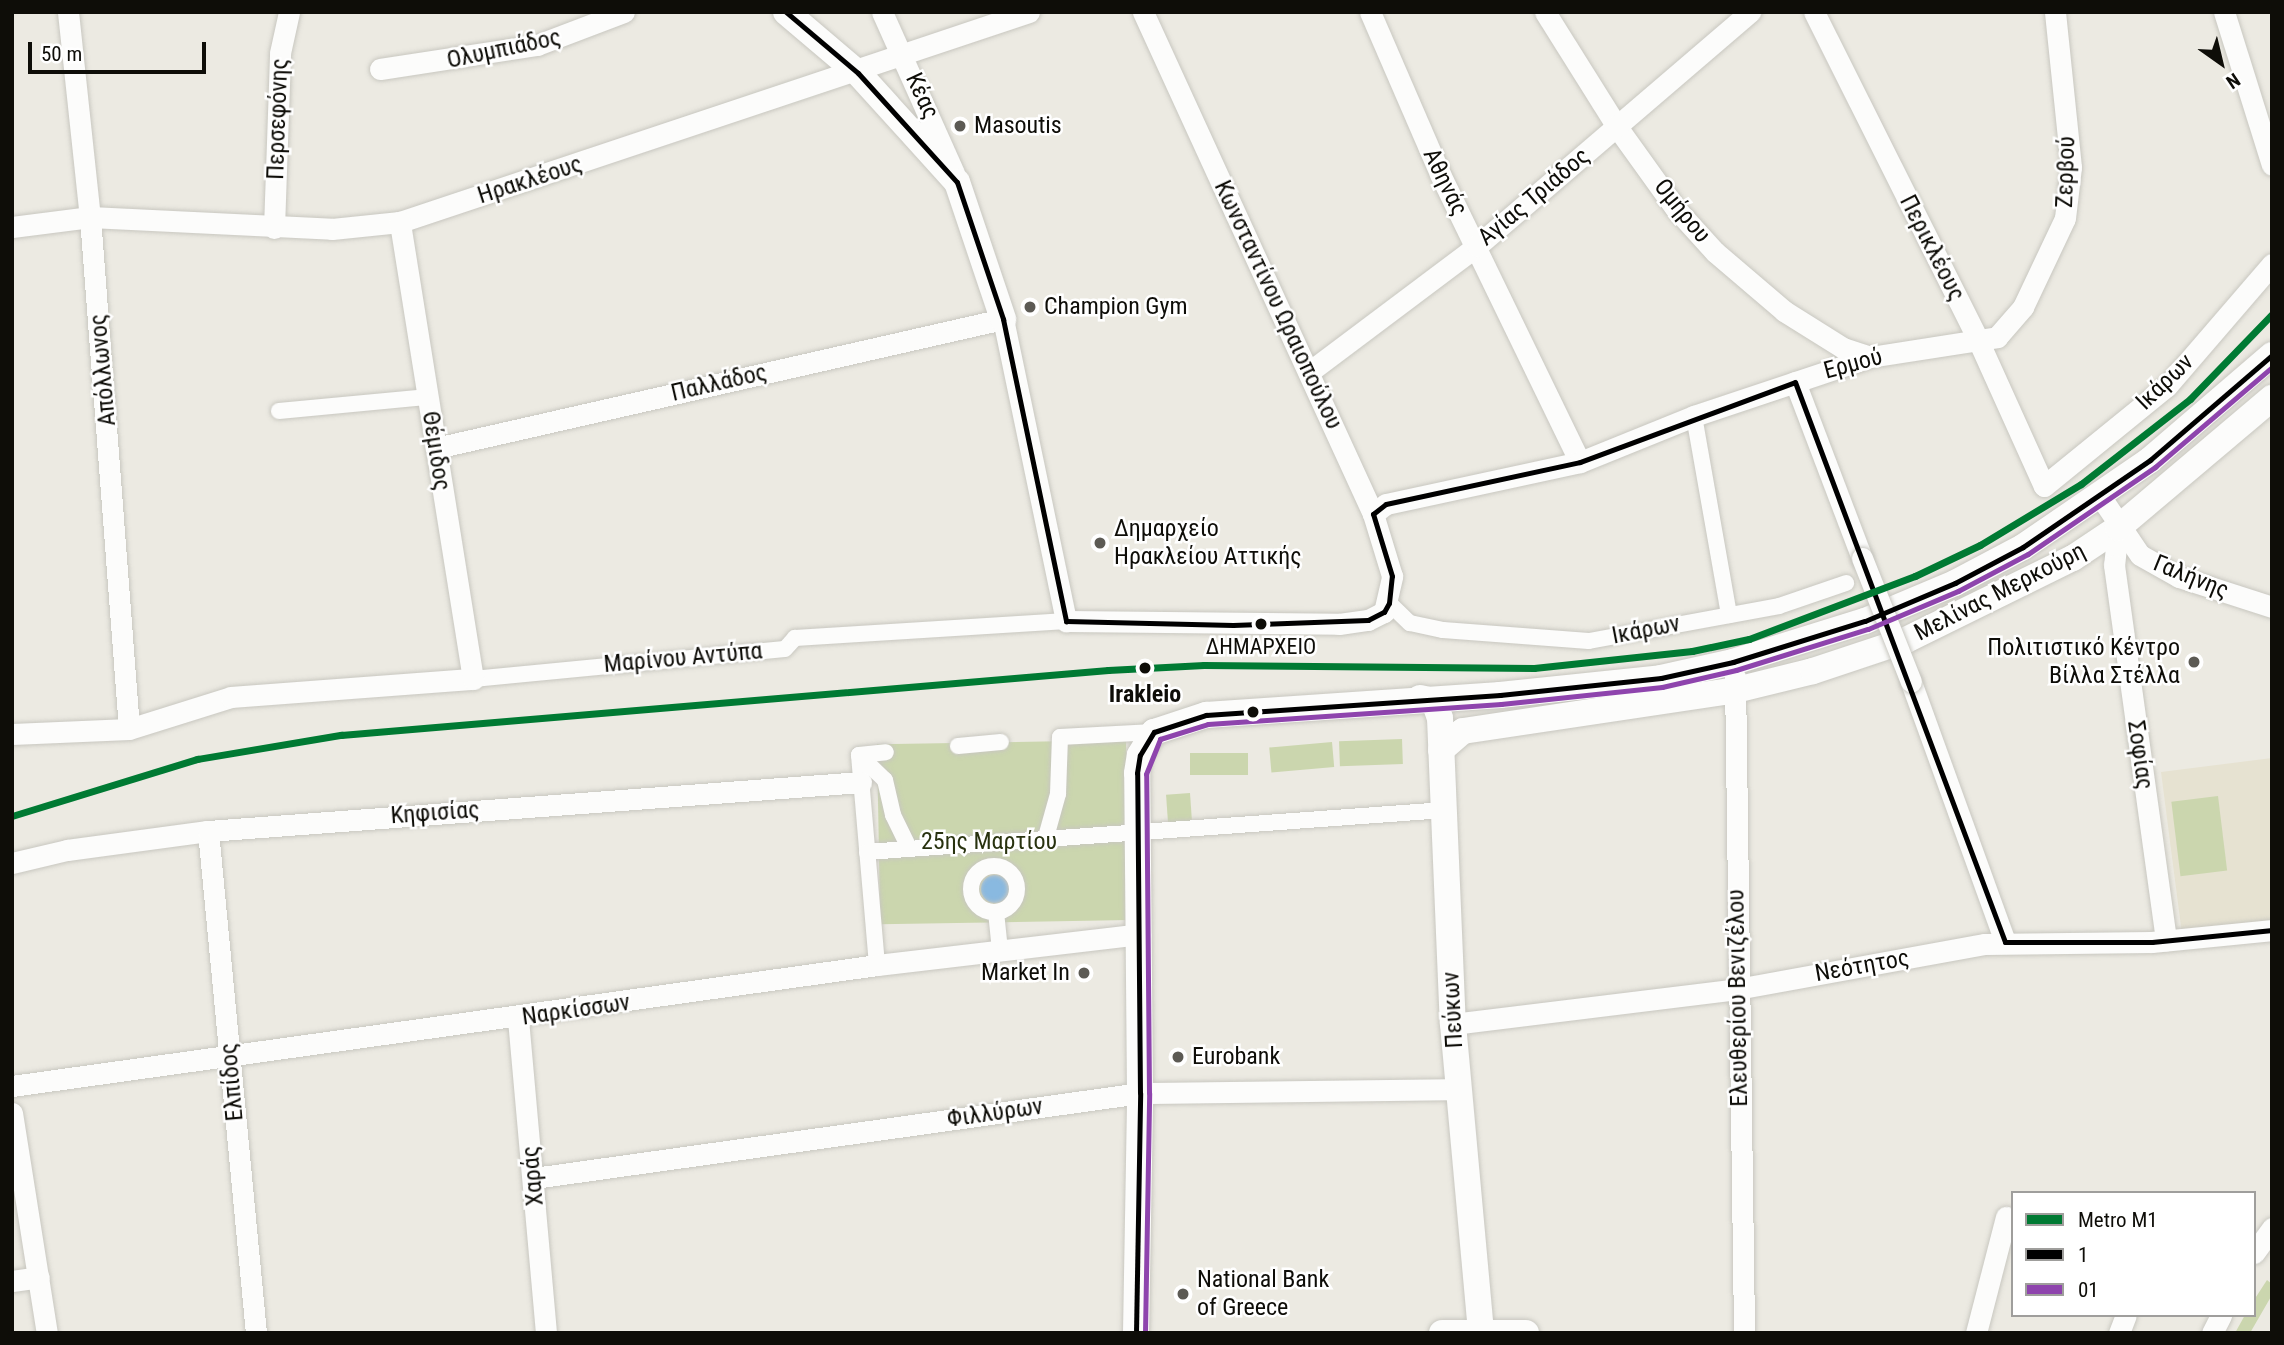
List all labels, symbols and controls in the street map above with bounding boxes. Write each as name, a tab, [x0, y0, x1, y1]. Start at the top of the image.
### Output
street label: Ολυμπιάδος	[444, 23, 564, 75]
scale bar	[32, 28, 210, 72]
north arrow	[2186, 28, 2256, 98]
text: 50 m	[41, 42, 82, 66]
street label: Περσεφόνης	[261, 58, 295, 180]
street label: Κέας	[899, 68, 945, 124]
text: N	[2222, 68, 2244, 94]
place label: Masoutis	[974, 112, 1062, 140]
marker: Masoutis	[952, 118, 968, 134]
street label: Ζερβού	[2050, 136, 2082, 208]
street label: Αγίας Τριάδος	[1472, 142, 1596, 252]
street label: Αθηνάς	[1416, 144, 1474, 220]
street label: Ηρακλέους	[474, 150, 586, 210]
street label: Ομήρου	[1648, 173, 1716, 249]
street label: Κωνσταντίνου Ωραιοπούλου	[1208, 176, 1348, 434]
street label: Περικλέους	[1893, 190, 1971, 306]
place label: Champion Gym	[1044, 293, 1188, 321]
marker: Champion Gym	[1022, 299, 1038, 315]
street label: Απόλλωνος	[84, 313, 122, 427]
street label: Ερμού	[1821, 342, 1885, 386]
street label: Ικάρων	[2130, 348, 2200, 416]
street label: Παλλάδος	[668, 358, 770, 408]
street label: Θέμιδος	[416, 409, 456, 493]
place label: Δημαρχείο Ηρακλείου Αττικής	[1114, 515, 1302, 571]
marker: Δημαρχείο Ηρακλείου Αττικής	[1092, 535, 1108, 551]
street label: Μελίνας Μερκούρη	[1910, 537, 2090, 647]
street label: Γαλήνης	[2149, 549, 2233, 605]
street label: Ικάρων	[1609, 609, 1683, 651]
marker: ΔΗΜΑΡΧΕΙΟ	[1254, 617, 1268, 631]
place label: ΔΗΜΑΡΧΕΙΟ	[1206, 634, 1316, 660]
place label: Πολιτιστικό Κέντρο Βίλλα Στέλλα	[1987, 634, 2180, 690]
street label: Μαρίνου Αντύπα	[603, 637, 763, 679]
marker: Πολιτιστικό Κέντρο Βίλλα Στέλλα	[2186, 654, 2202, 670]
marker: Irakleio	[1135, 658, 1155, 678]
place label: Irakleio	[1109, 681, 1181, 709]
unlabelled marker	[1246, 705, 1260, 719]
street label: Σοφίας	[2121, 719, 2159, 791]
street label: Κηφισίας	[390, 796, 480, 830]
park label: 25ης Μαρτίου	[921, 828, 1057, 856]
street label: Ελευθερίου Βενιζέλου	[1722, 889, 1754, 1107]
street label: Νεότητος	[1813, 944, 1911, 988]
place label: Market In	[981, 959, 1070, 987]
marker: Market In	[1076, 965, 1092, 981]
street label: Πεύκων	[1437, 971, 1469, 1049]
street label: Ναρκίσσων	[520, 988, 632, 1032]
street label: Ελπίδος	[214, 1042, 250, 1122]
place label: Eurobank	[1192, 1043, 1280, 1071]
marker: Eurobank	[1170, 1049, 1186, 1065]
street label: Φιλλύρων	[945, 1092, 1045, 1134]
street label: Χαράς	[516, 1145, 550, 1207]
legend	[2011, 1191, 2256, 1317]
text: Metro Μ1	[2078, 1208, 2158, 1232]
text: 1	[2078, 1243, 2088, 1267]
place label: National Bank of Greece	[1197, 1266, 1329, 1322]
text: 01	[2078, 1278, 2099, 1302]
marker: National Bank of Greece	[1175, 1286, 1191, 1302]

